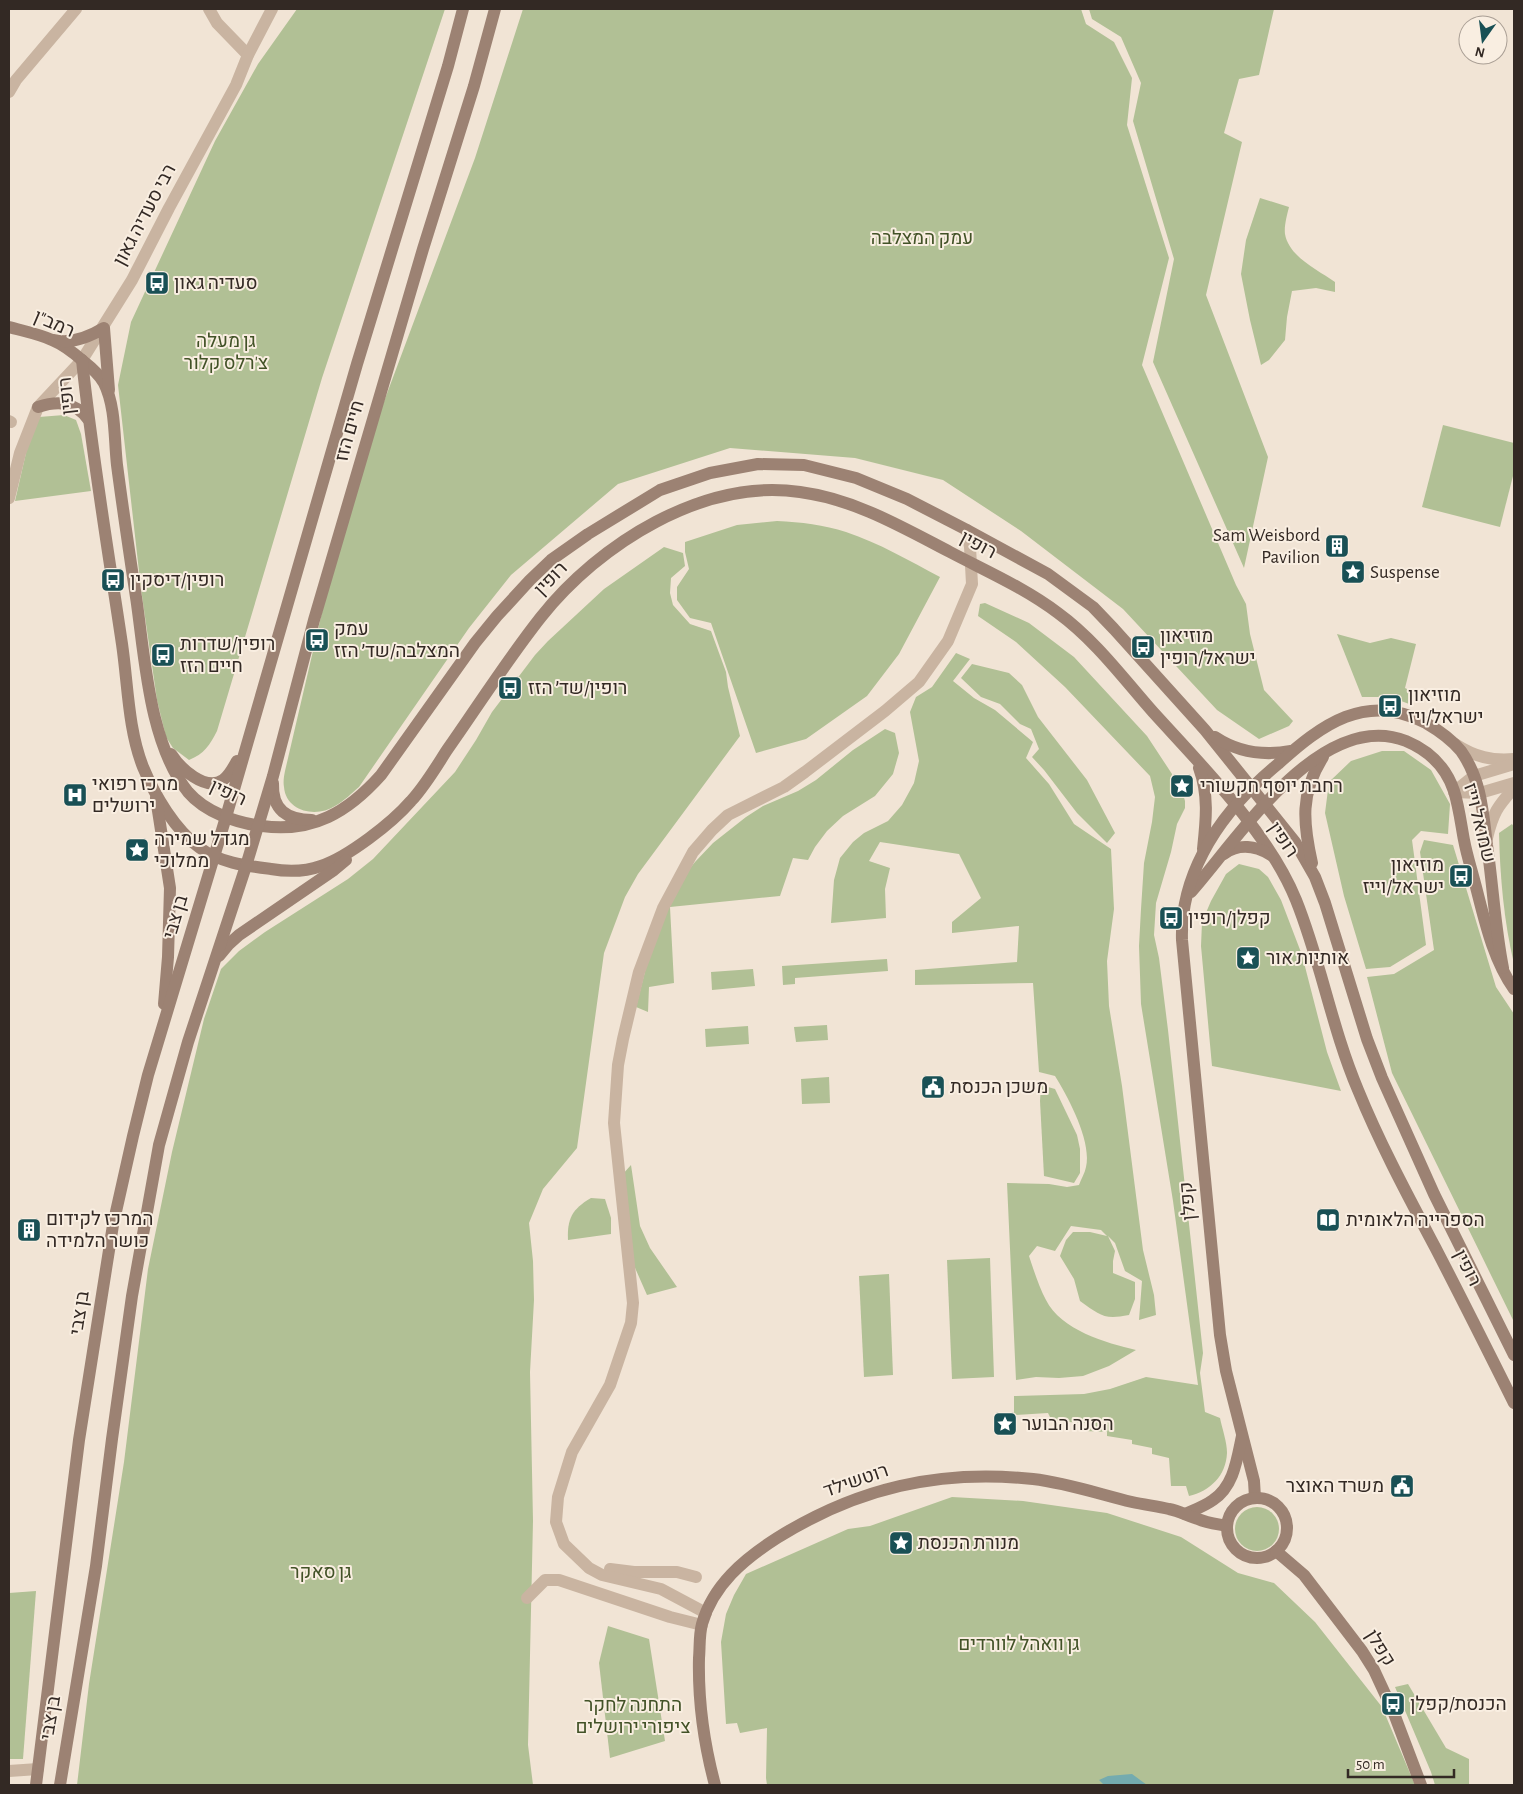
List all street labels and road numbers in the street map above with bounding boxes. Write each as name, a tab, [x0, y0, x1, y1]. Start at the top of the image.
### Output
street label: רבי סעדיה גאון	[110, 161, 180, 269]
street label: רמב"ן	[31, 307, 77, 341]
street label: רופין	[56, 376, 78, 416]
street label: חיים הזז	[332, 398, 368, 464]
street label: רופין	[957, 528, 999, 562]
street label: רופין	[531, 559, 571, 599]
street label: רופין	[207, 776, 249, 810]
street label: שמואל וייז	[1460, 781, 1498, 865]
street label: רופין	[1264, 819, 1302, 861]
street label: בן צבי	[160, 893, 192, 941]
street label: קפלן	[1177, 1181, 1199, 1221]
street label: רופין	[1450, 1247, 1484, 1289]
street label: בן צבי	[67, 1289, 93, 1337]
street label: רוטשילד	[821, 1461, 891, 1501]
street label: קפלן	[1362, 1626, 1398, 1670]
street label: בן צבי	[38, 1694, 64, 1742]

